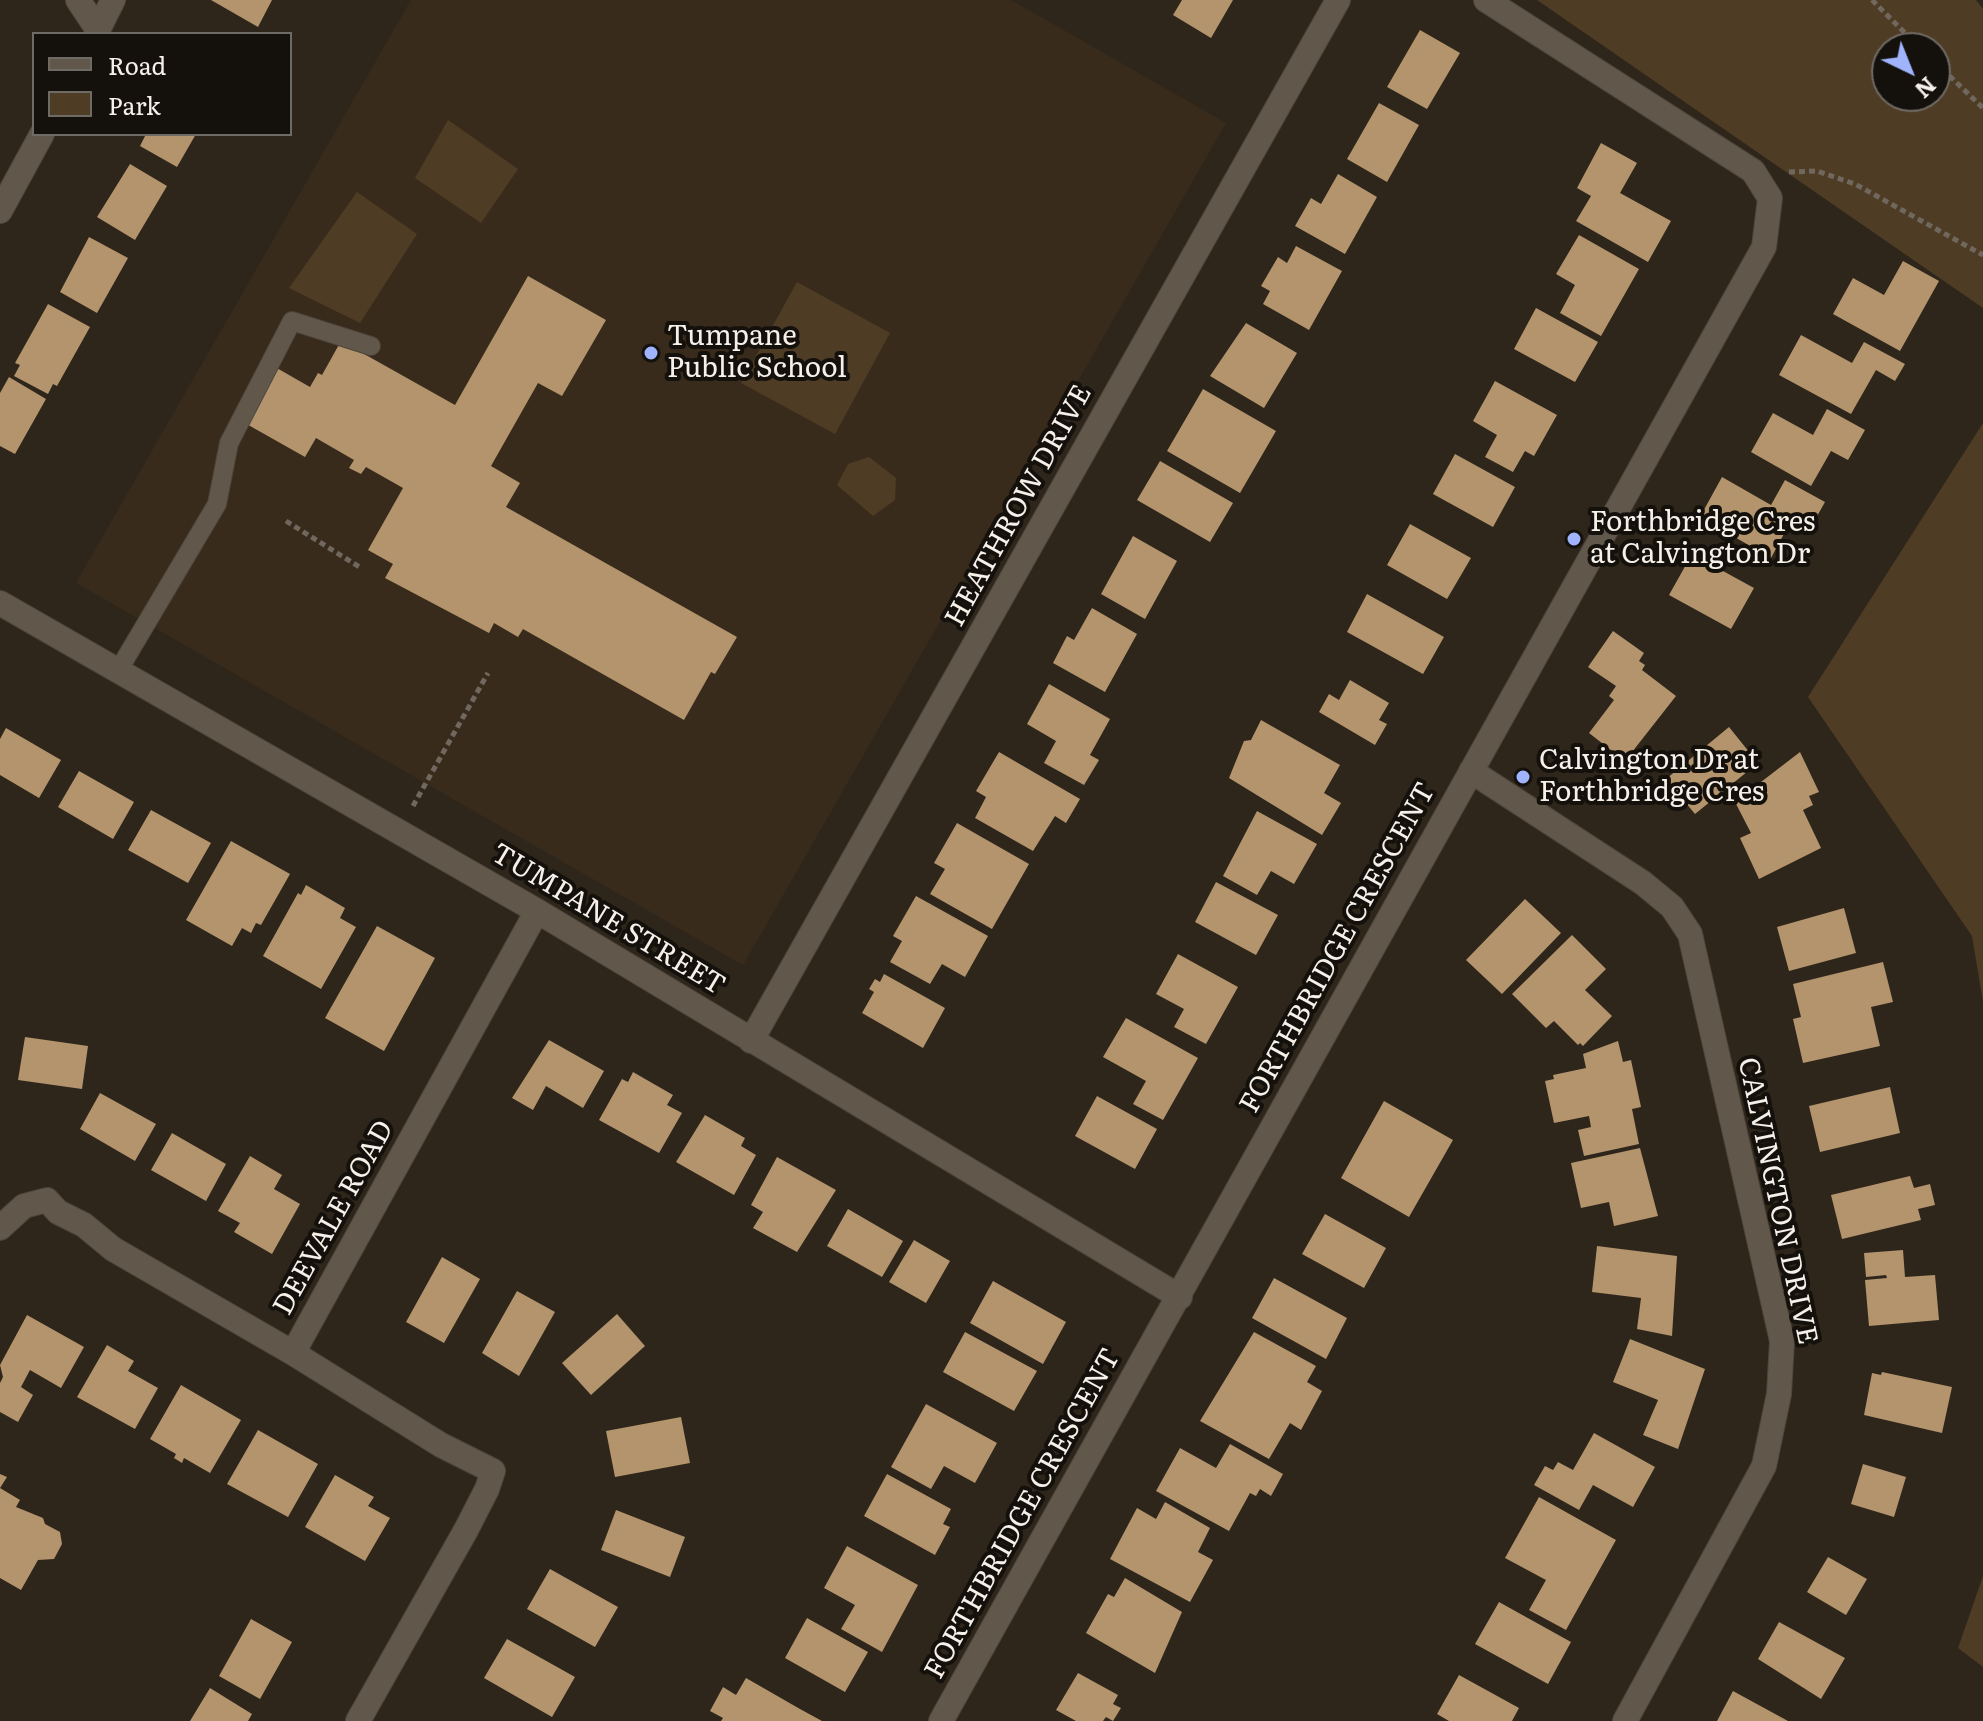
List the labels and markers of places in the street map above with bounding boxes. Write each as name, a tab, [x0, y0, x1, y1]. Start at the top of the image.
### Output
place label: Tumpane Public School	[667, 320, 847, 386]
marker: Tumpane Public School	[642, 344, 660, 362]
place label: Forthbridge Cres at Calvington Dr	[1590, 506, 1815, 572]
marker: Forthbridge Cres at Calvington Dr	[1565, 530, 1583, 548]
place label: Calvington Dr at Forthbridge Cres	[1539, 744, 1764, 810]
marker: Calvington Dr at Forthbridge Cres	[1514, 768, 1532, 786]

